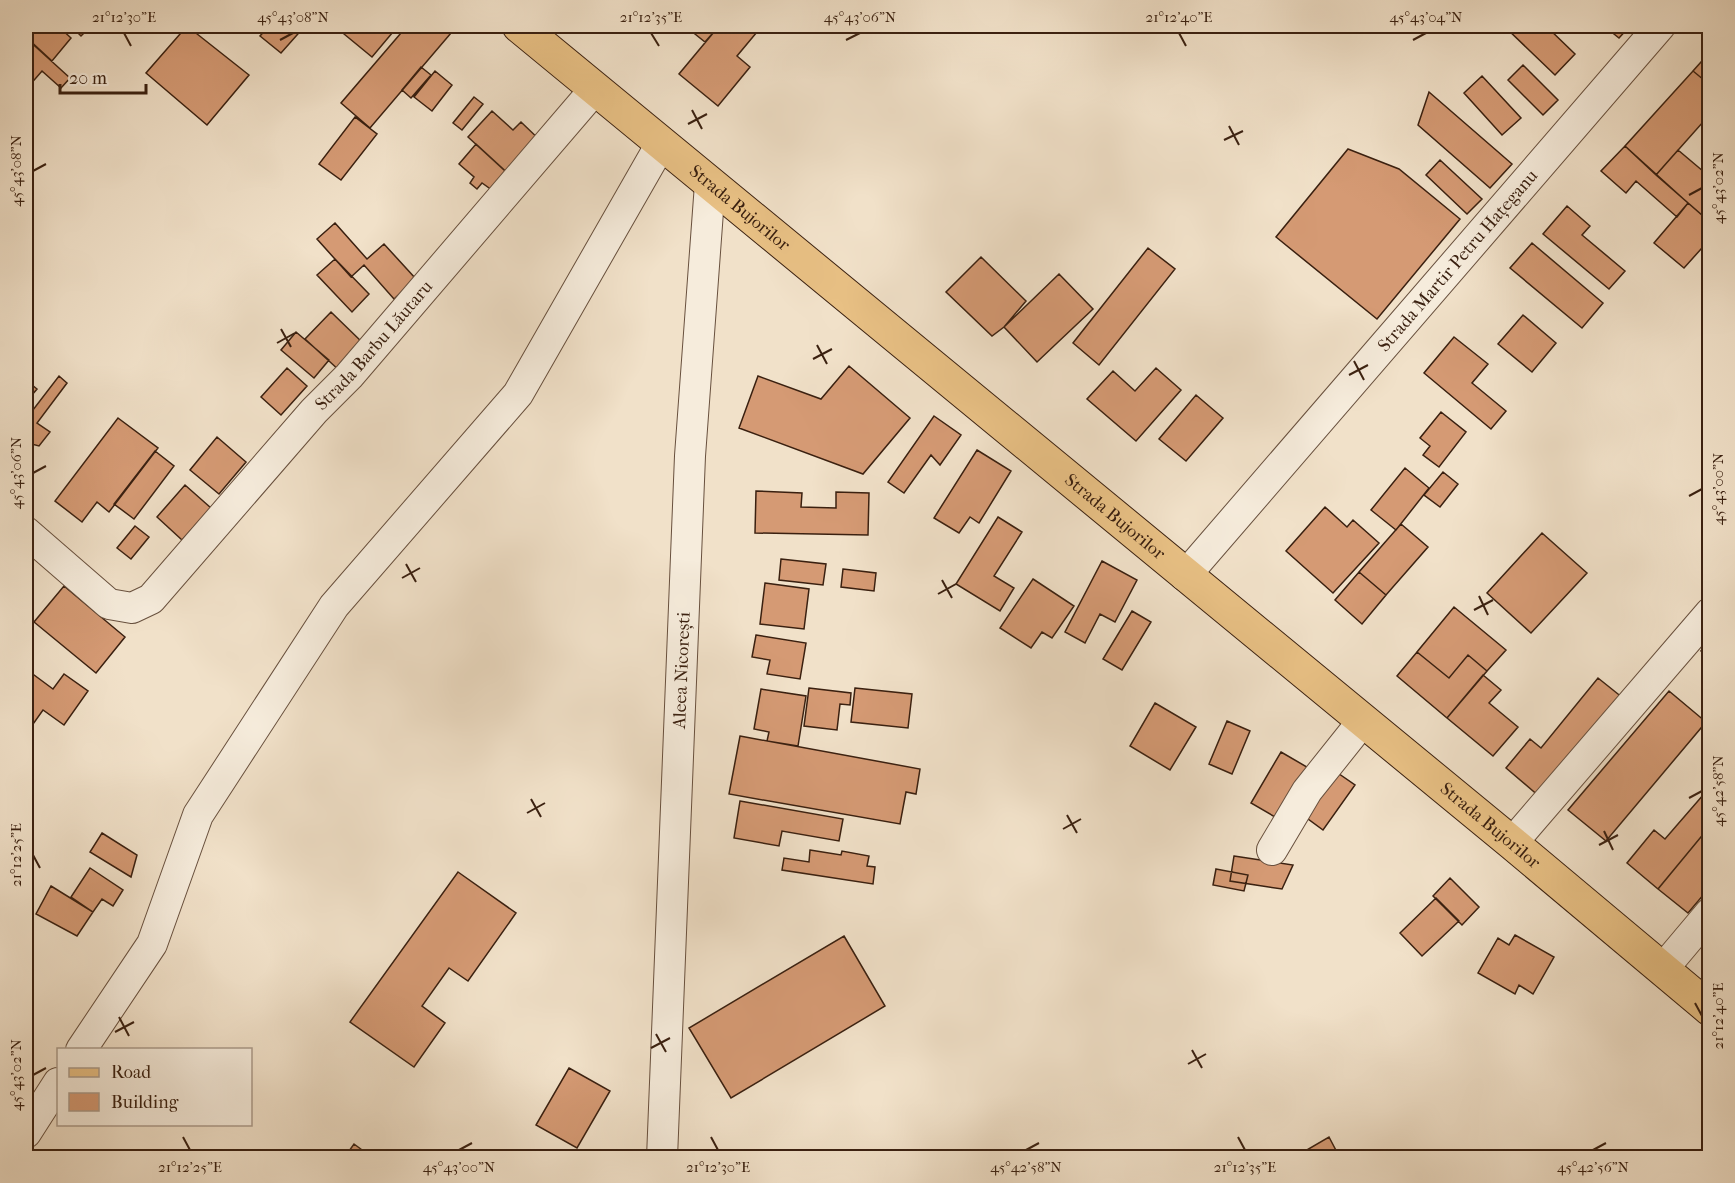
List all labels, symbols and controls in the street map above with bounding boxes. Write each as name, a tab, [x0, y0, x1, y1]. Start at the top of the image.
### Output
text: 21°12'30"E	[92, 8, 156, 26]
text: 45°43'08"N	[257, 8, 329, 26]
text: 21°12'35"E	[620, 8, 682, 26]
text: 45°43'06"N	[824, 8, 897, 26]
text: 21°12'40"E	[1146, 8, 1212, 26]
text: 45°43'04"N	[1390, 8, 1463, 26]
scale bar	[60, 57, 146, 95]
text: 20 m	[69, 68, 107, 89]
text: 45°43'08"N	[7, 135, 25, 207]
text: 45°43'02"N	[1709, 151, 1727, 224]
street label: Strada Bujorilor	[685, 161, 794, 256]
street label: Strada Martir Petru Hațeganu	[1374, 166, 1542, 356]
street label: Strada Barbu Lăutaru	[311, 276, 437, 415]
text: 45°43'06"N	[7, 436, 25, 509]
text: 45°43'00"N	[1709, 452, 1727, 525]
street label: Strada Bujorilor	[1060, 469, 1170, 565]
street label: Aleea Nicorești	[669, 611, 695, 730]
text: 45°42'58"N	[1709, 755, 1727, 827]
street label: Strada Bujorilor	[1436, 778, 1545, 873]
text: 21°12'25"E	[7, 823, 25, 887]
text: 21°12'40"E	[1709, 983, 1727, 1049]
text: 45°43'02"N	[7, 1038, 25, 1111]
legend	[57, 1048, 252, 1126]
text: Road	[111, 1062, 151, 1083]
text: Building	[111, 1092, 179, 1113]
text: 21°12'25"E	[158, 1158, 222, 1176]
text: 45°43'00"N	[423, 1158, 496, 1176]
text: 21°12'30"E	[686, 1158, 750, 1176]
text: 45°42'58"N	[990, 1158, 1062, 1176]
text: 21°12'35"E	[1214, 1158, 1276, 1176]
text: 45°42'56"N	[1557, 1158, 1630, 1176]

